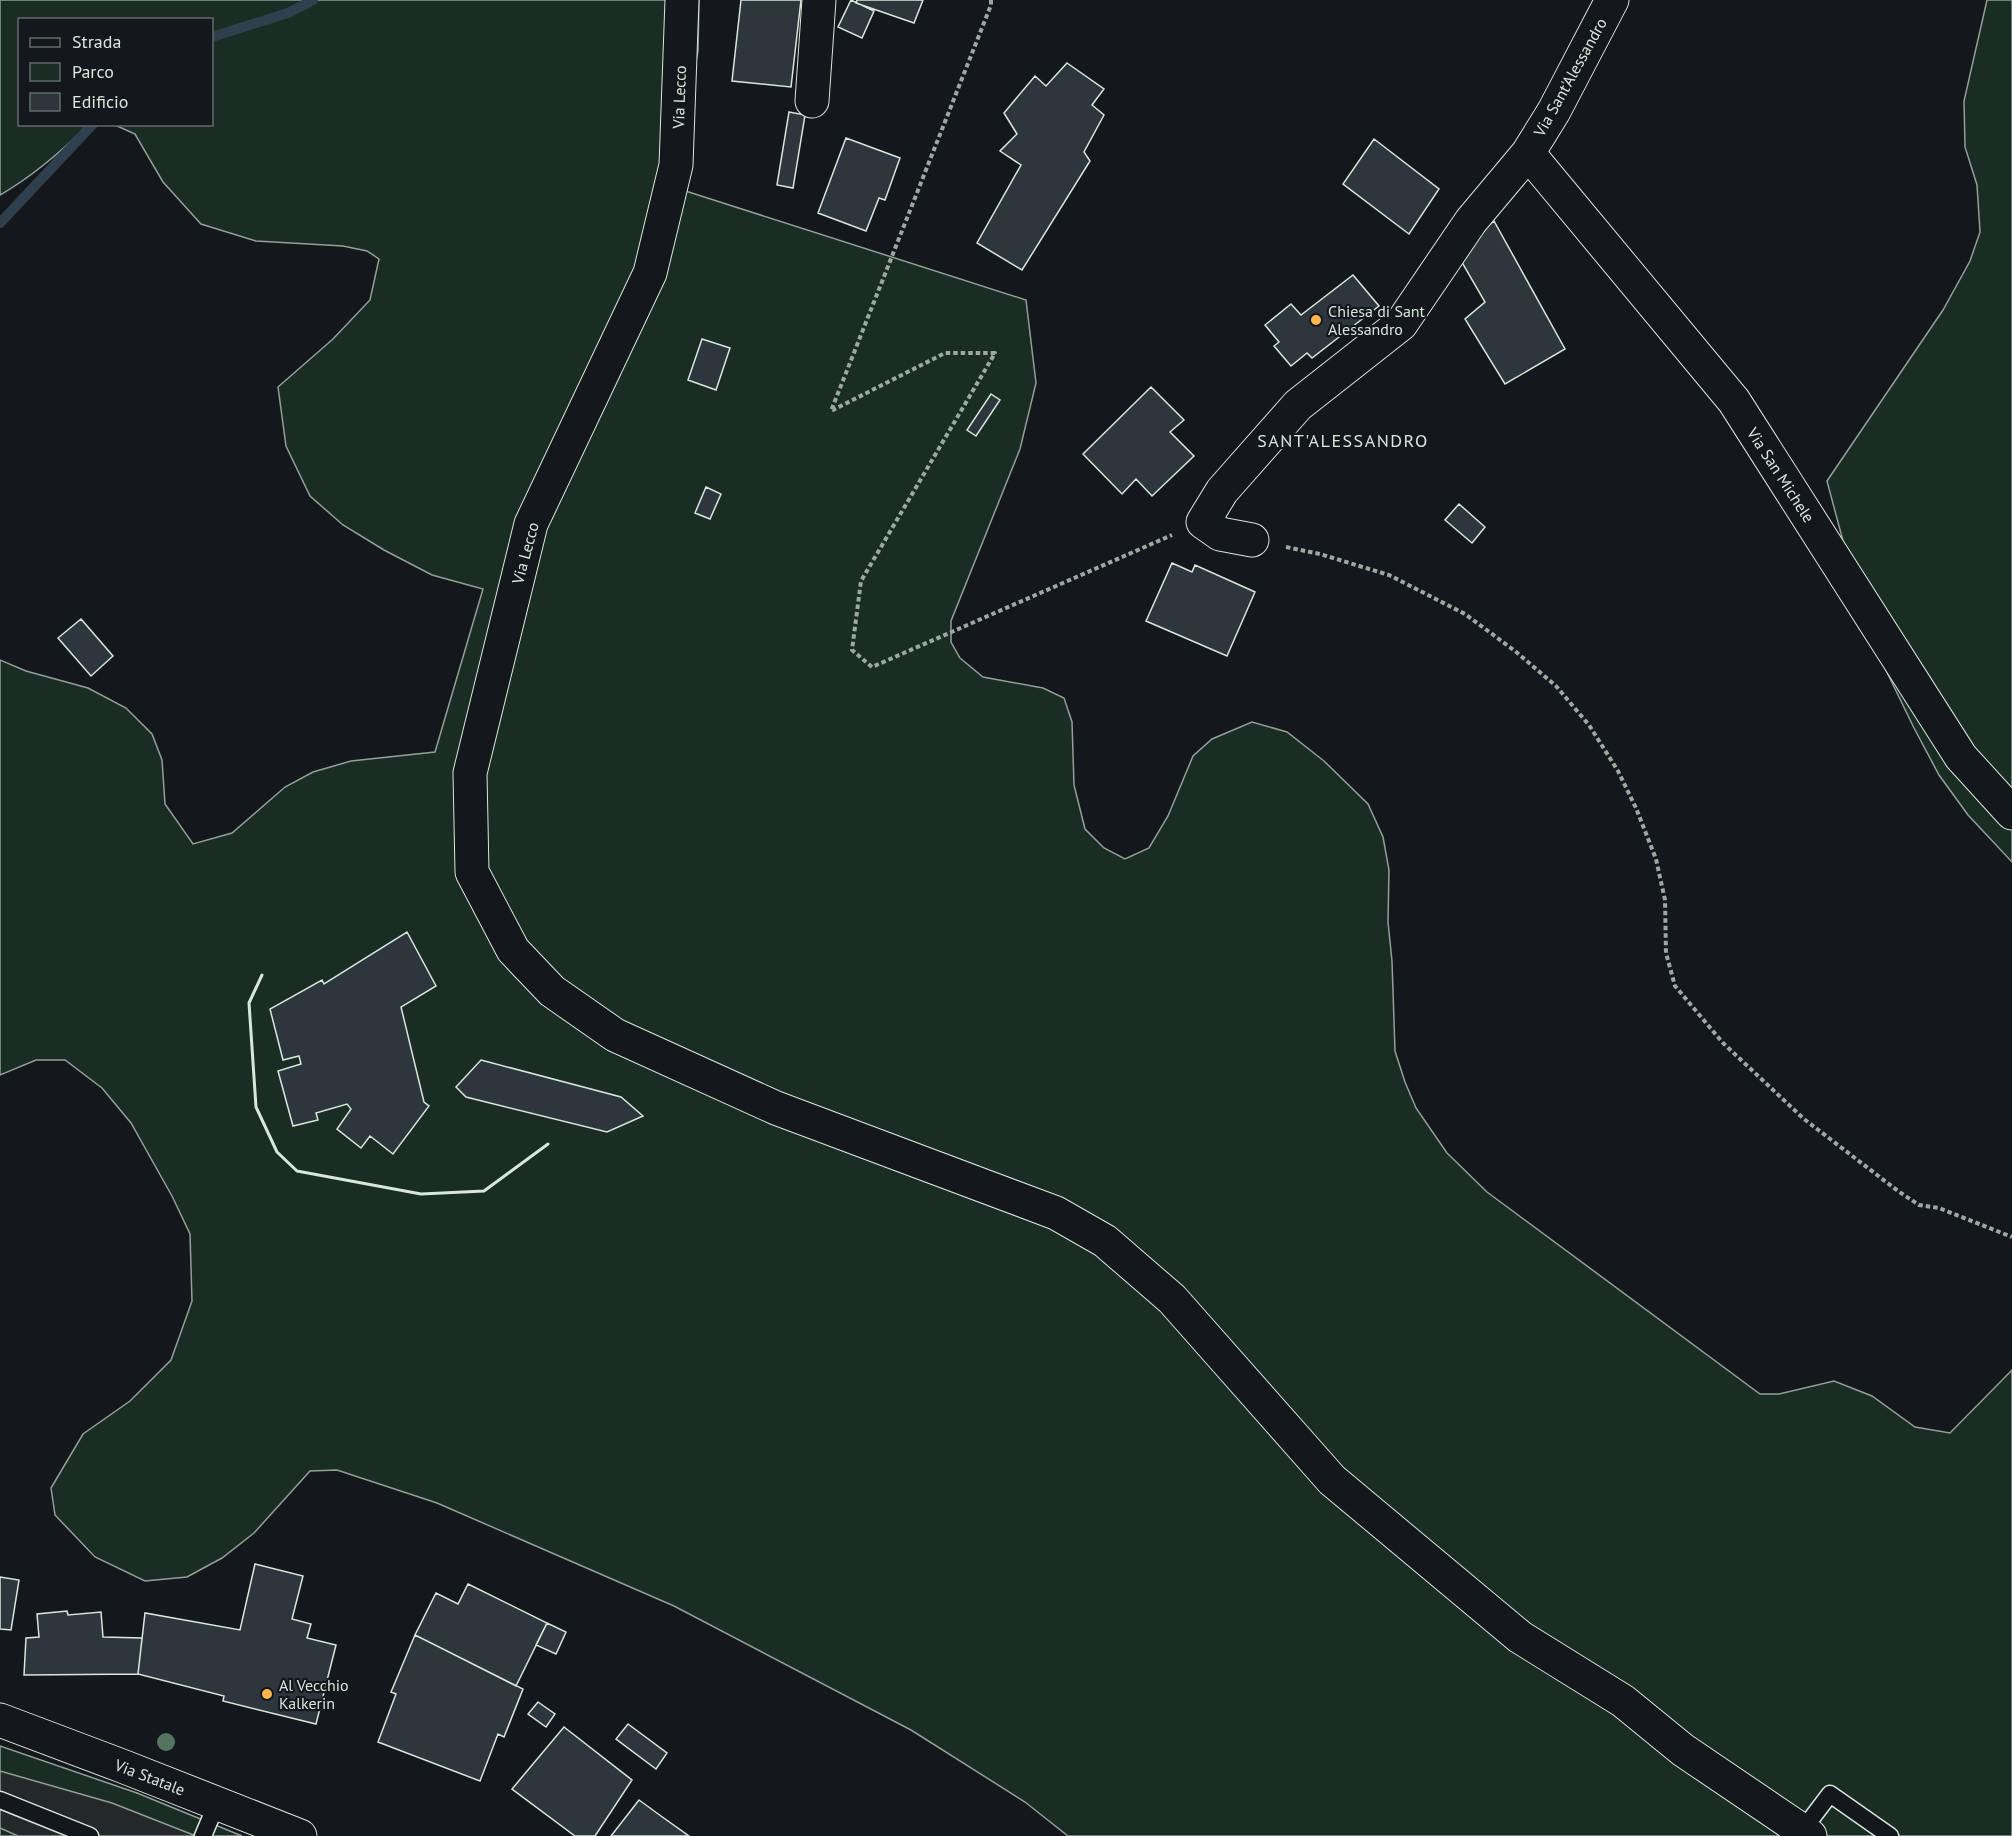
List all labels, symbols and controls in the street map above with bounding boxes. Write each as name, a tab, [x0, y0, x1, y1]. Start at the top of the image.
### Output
street label: Via Sant'Alessandro	[1529, 14, 1611, 141]
legend	[18, 18, 213, 126]
text: Strada	[72, 30, 121, 53]
text: Parco	[72, 60, 114, 83]
street label: Via Lecco	[668, 65, 690, 130]
text: Edificio	[72, 90, 128, 113]
place label: Chiesa di Sant Alessandro	[1328, 301, 1426, 339]
marker: Chiesa di Sant Alessandro	[1309, 313, 1323, 327]
street label: Via San Michele	[1742, 423, 1819, 526]
district label: SANT'ALESSANDRO	[1257, 429, 1429, 452]
street label: Via Lecco	[507, 520, 543, 587]
place label: Al Vecchio Kalkerin	[279, 1675, 349, 1713]
marker: Al Vecchio Kalkerin	[260, 1687, 274, 1701]
street label: Via Statale	[111, 1754, 188, 1800]

